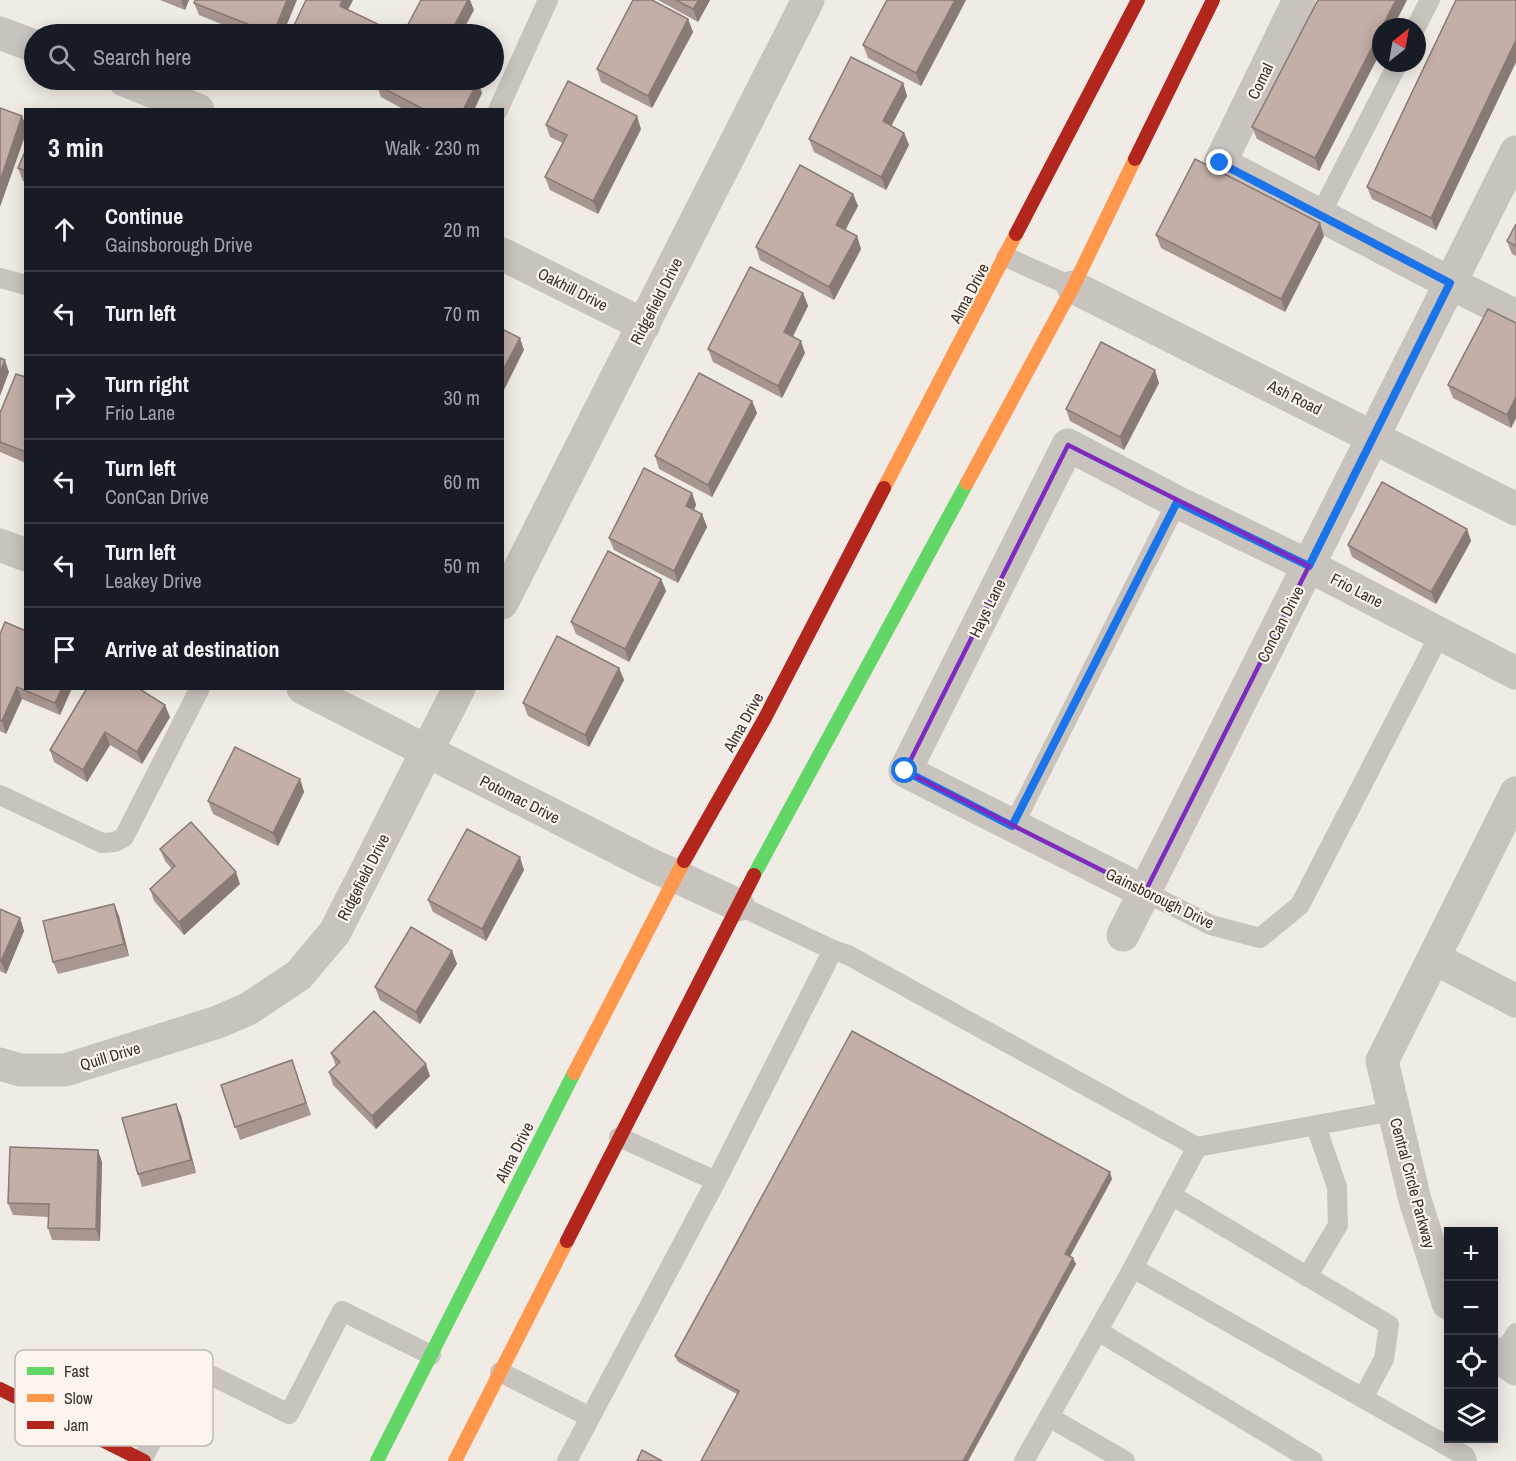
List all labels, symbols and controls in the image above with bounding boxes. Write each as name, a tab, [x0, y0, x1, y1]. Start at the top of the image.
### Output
north arrow	[1372, 18, 1426, 72]
search box	[24, 24, 504, 90]
icon: search	[45, 41, 78, 74]
text: Search here	[93, 42, 191, 72]
street label: Comal	[1242, 59, 1278, 103]
text: 3 min	[48, 130, 104, 165]
text: Walk · 230 m	[385, 134, 480, 161]
route end	[1206, 149, 1232, 175]
text: Continue	[105, 201, 183, 231]
icon: ahead	[48, 213, 81, 246]
text: 20 m	[444, 216, 480, 243]
text: Gainsborough Drive	[105, 231, 253, 258]
street label: Ridgefield Drive	[625, 254, 687, 348]
street label: Alma Drive	[944, 259, 994, 328]
street label: Oakhill Drive	[534, 262, 612, 316]
icon: left	[48, 297, 81, 330]
text: Turn left	[105, 298, 176, 328]
text: 70 m	[444, 300, 480, 327]
text: Turn right	[105, 369, 189, 399]
street label: Ash Road	[1263, 374, 1326, 420]
icon: right	[48, 381, 81, 414]
text: 30 m	[444, 384, 480, 411]
text: Frio Lane	[105, 399, 175, 426]
text: Turn left	[105, 453, 176, 483]
icon: left	[48, 465, 81, 498]
text: 60 m	[444, 468, 480, 495]
text: ConCan Drive	[105, 483, 209, 510]
text: Turn left	[105, 537, 176, 567]
icon: left	[48, 549, 81, 582]
text: 50 m	[444, 552, 480, 579]
text: Leakey Drive	[105, 567, 202, 594]
street label: Frio Lane	[1327, 567, 1387, 613]
street label: Hays Lane	[963, 575, 1011, 641]
street label: ConCan Drive	[1251, 582, 1309, 666]
icon: arrive	[48, 633, 81, 666]
text: Arrive at destination	[105, 634, 279, 664]
street label: Alma Drive	[717, 688, 768, 757]
route start	[891, 757, 917, 783]
street label: Potomac Drive	[476, 769, 564, 829]
street label: Ridgefield Drive	[332, 830, 394, 924]
street label: Gainsborough Drive	[1102, 862, 1218, 934]
street label: Quill Drive	[77, 1036, 143, 1076]
street label: Central Circle Parkway	[1385, 1115, 1441, 1251]
street label: Alma Drive	[489, 1118, 539, 1187]
map controls	[1444, 1227, 1498, 1443]
button: +	[1444, 1227, 1498, 1281]
button: −	[1444, 1281, 1498, 1335]
button: locate	[1444, 1335, 1498, 1389]
legend	[15, 1350, 213, 1446]
text: Fast	[64, 1360, 89, 1382]
text: Slow	[64, 1387, 93, 1409]
button: layers	[1444, 1389, 1498, 1443]
text: Jam	[64, 1414, 89, 1436]

